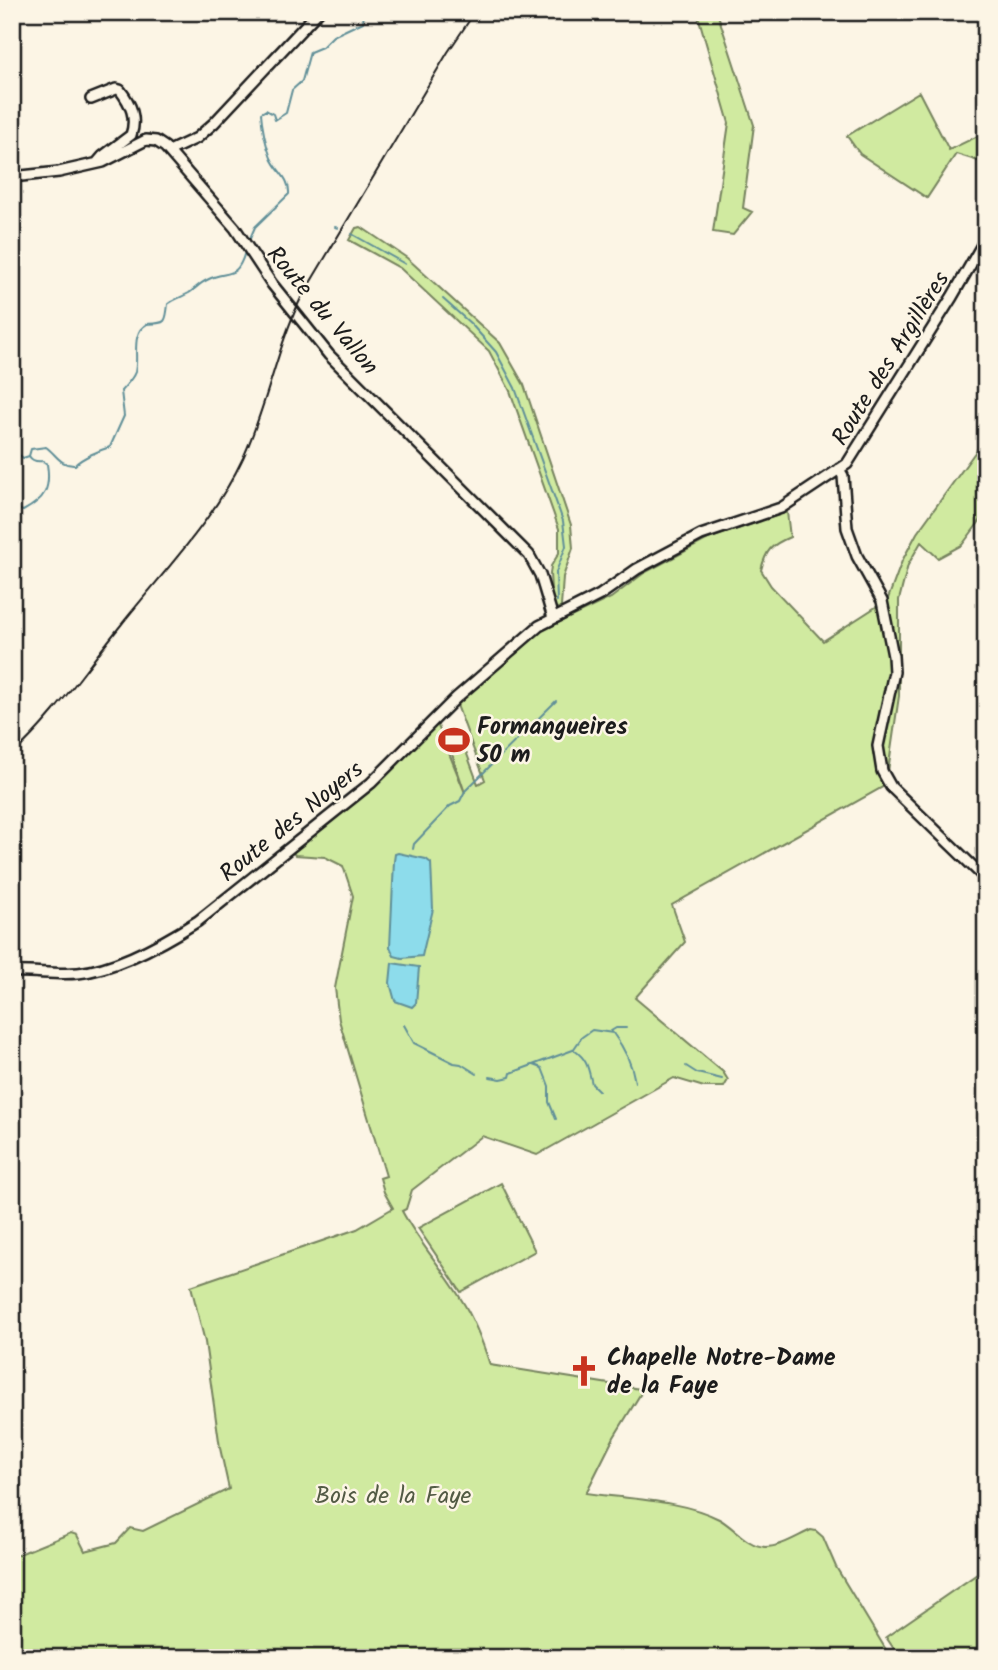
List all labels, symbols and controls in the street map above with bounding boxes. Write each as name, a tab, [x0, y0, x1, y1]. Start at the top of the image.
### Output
street label: Route du Vallon	[256, 238, 388, 384]
street label: Route des Argillères	[822, 264, 961, 454]
place label: Formangueires 50 m	[476, 708, 628, 775]
sports icon: Formangueires 50 m	[437, 723, 471, 757]
street label: Route des Noyers	[211, 752, 373, 893]
place label: Chapelle Notre-Dame de la Faye	[607, 1339, 836, 1406]
church icon: Chapelle Notre-Dame de la Faye	[567, 1354, 601, 1388]
park label: Bois de la Faye	[315, 1477, 472, 1516]

